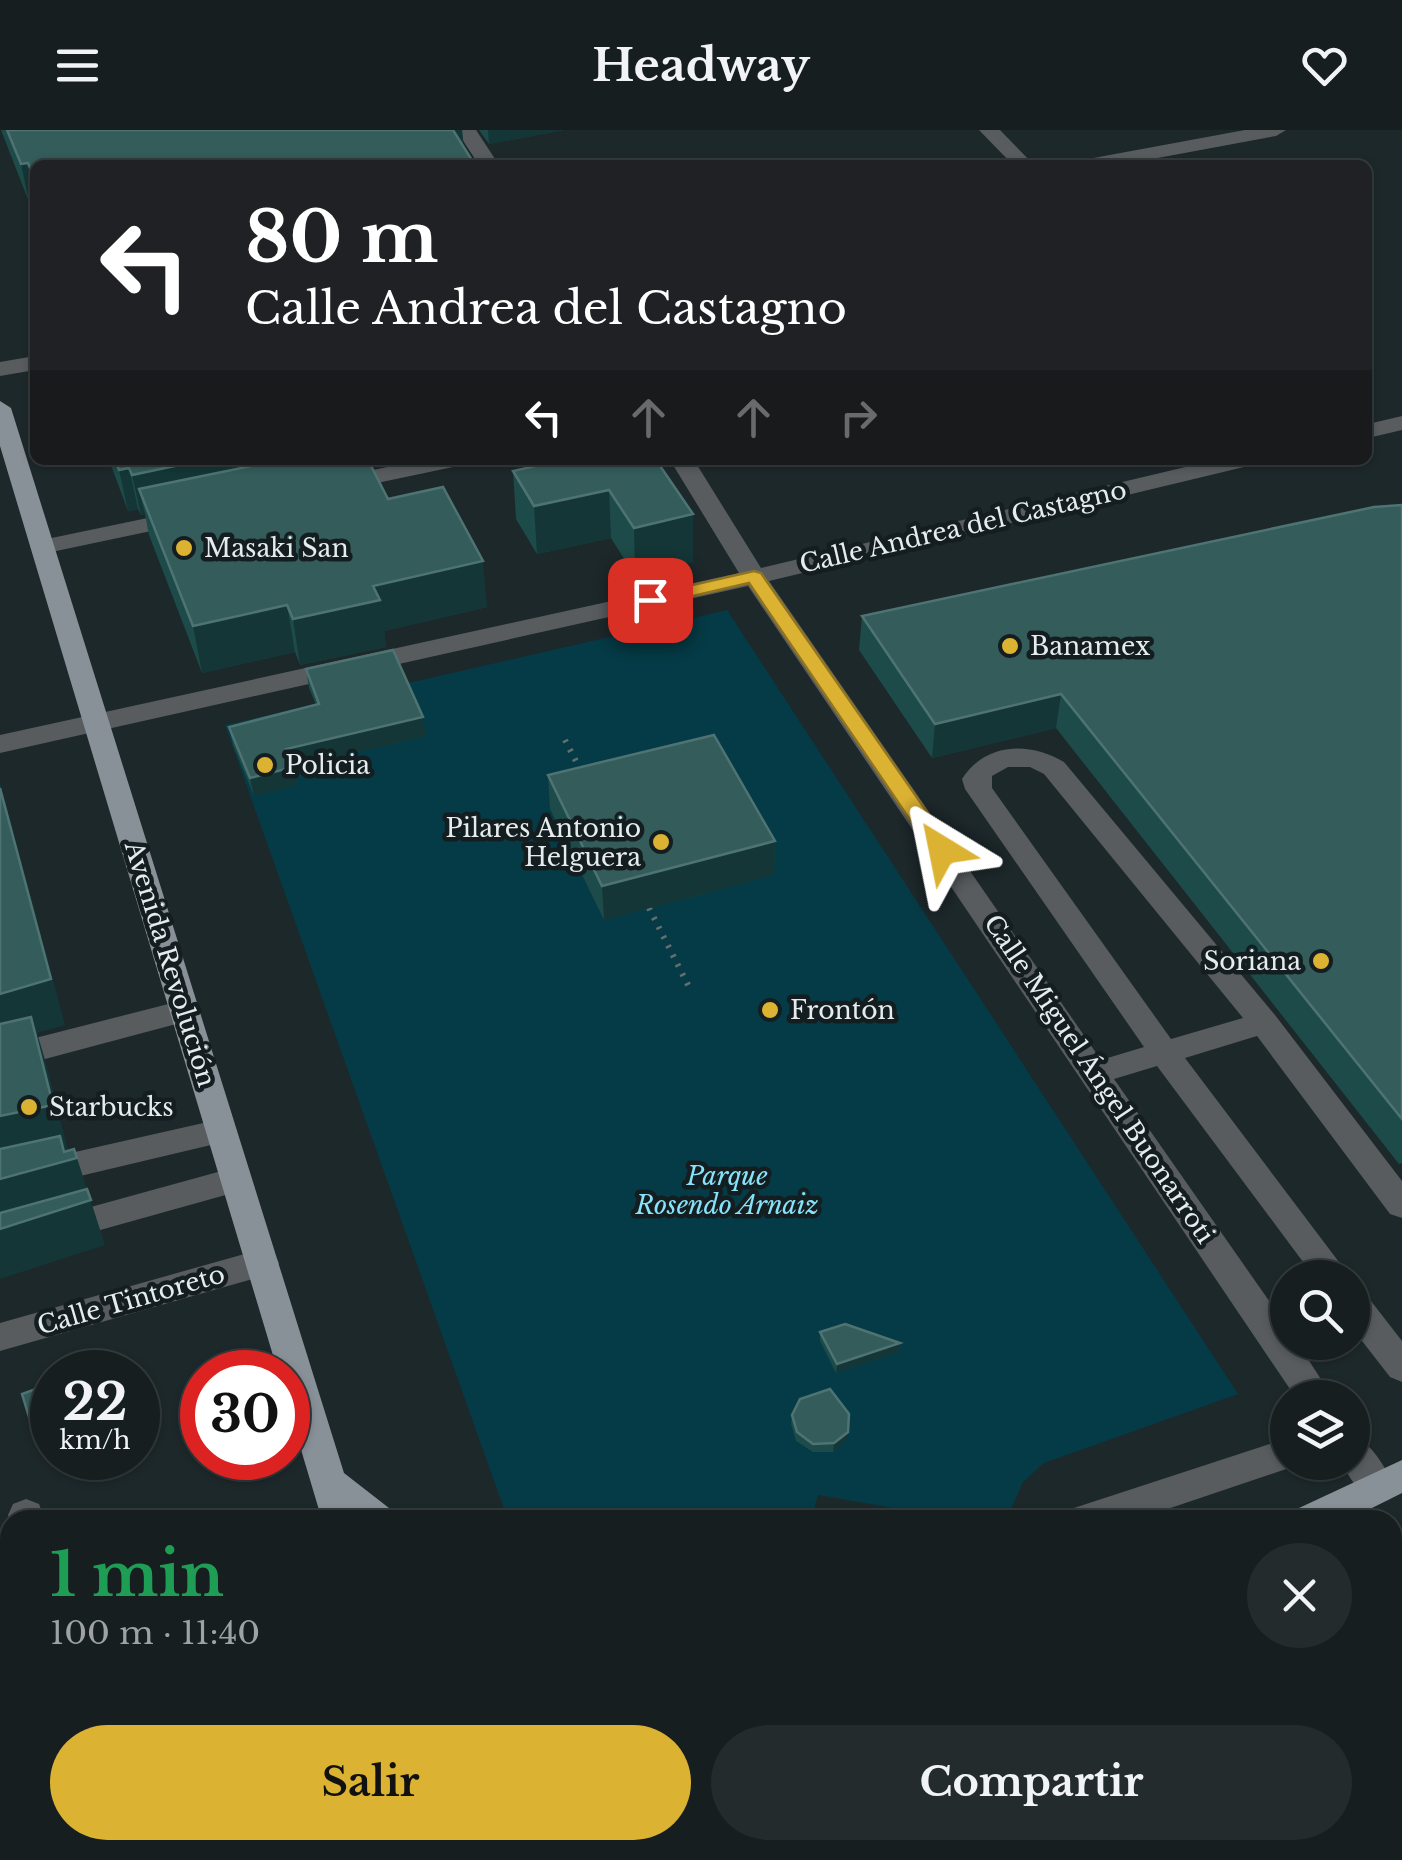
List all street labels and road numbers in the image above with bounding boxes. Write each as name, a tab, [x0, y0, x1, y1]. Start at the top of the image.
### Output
street label: Calle Andrea del Castagno	[797, 474, 1129, 580]
street label: Avenida Revolución	[118, 836, 222, 1091]
street label: Calle Miguel Ángel Buonarroti	[977, 908, 1222, 1250]
street label: Calle Tintoreto	[34, 1258, 228, 1342]

